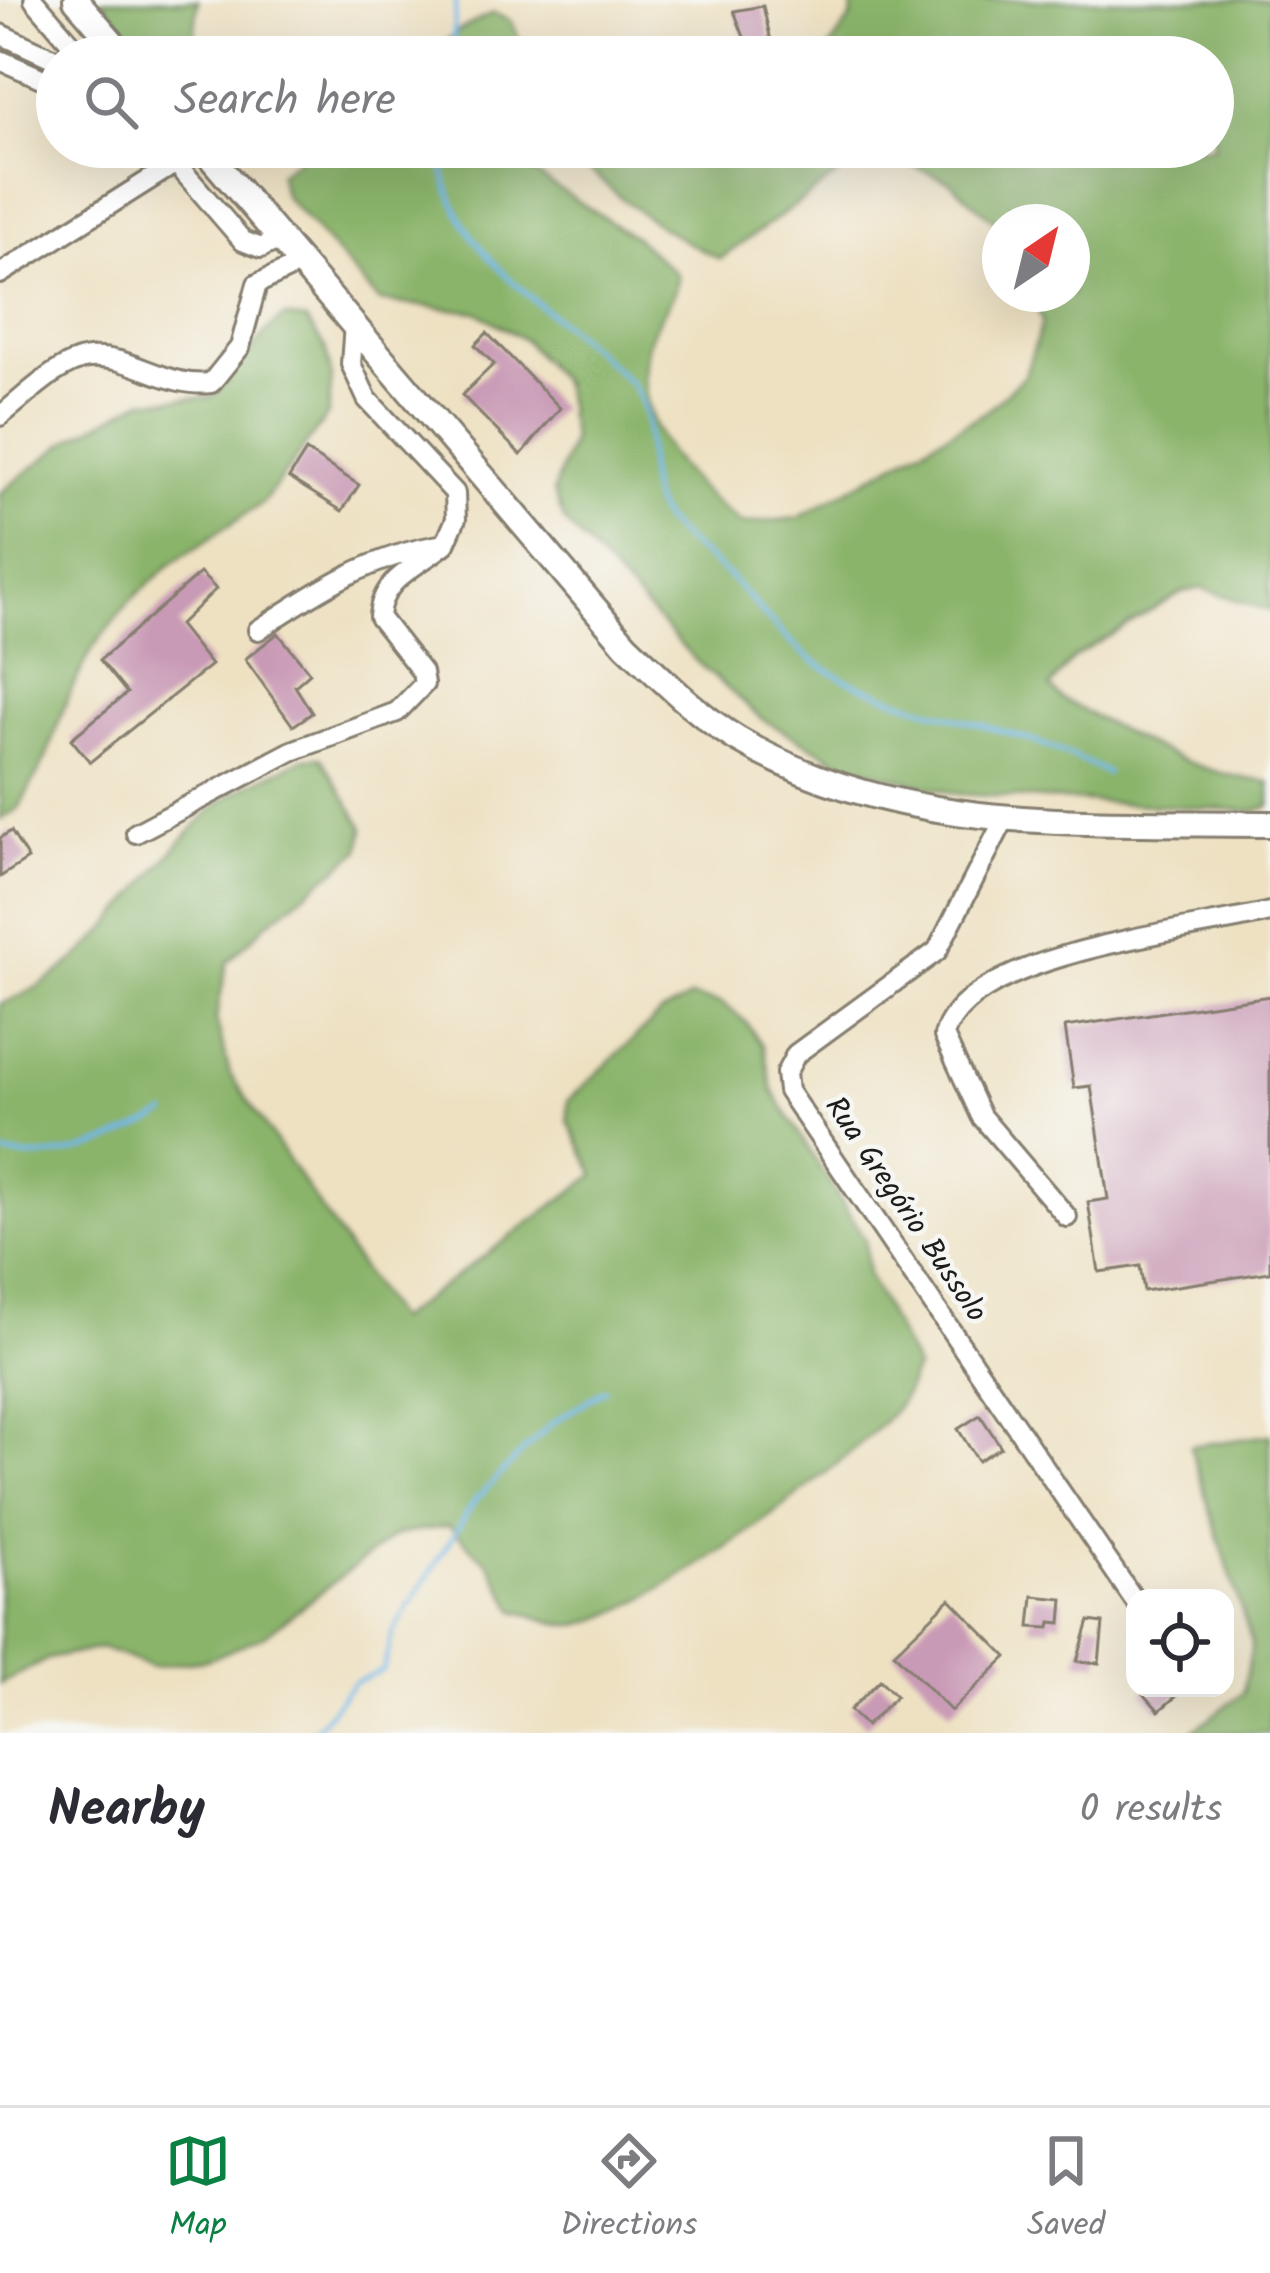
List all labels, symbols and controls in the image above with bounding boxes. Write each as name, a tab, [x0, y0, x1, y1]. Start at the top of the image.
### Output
search box	[36, 36, 1234, 168]
text: Search here	[174, 66, 396, 138]
icon: search	[78, 69, 144, 135]
north arrow	[982, 204, 1090, 312]
street label: Rua Gregório Bussolo	[811, 1087, 999, 1333]
map controls	[1126, 1589, 1234, 1697]
button: locate	[1126, 1589, 1234, 1697]
text: Nearby	[48, 1771, 205, 1852]
text: 0 results	[1080, 1780, 1222, 1842]
tab: Map	[165, 2128, 231, 2253]
tab: Directions	[560, 2128, 697, 2253]
tab: Saved	[1027, 2128, 1105, 2253]

